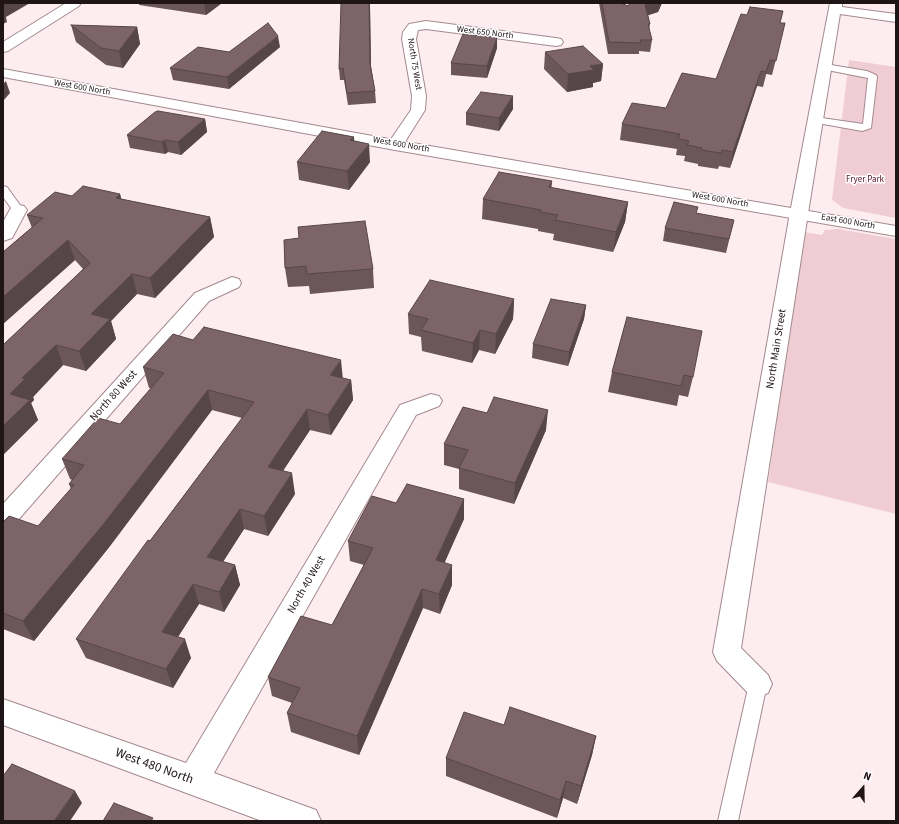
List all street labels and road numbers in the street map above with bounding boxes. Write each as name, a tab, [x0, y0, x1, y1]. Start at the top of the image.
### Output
street label: West 650 North	[456, 24, 514, 42]
street label: North 75 West	[405, 37, 423, 91]
street label: West 600 North	[53, 78, 111, 98]
street label: West 600 North	[372, 135, 430, 155]
street label: West 600 North	[691, 190, 749, 210]
street label: East 600 North	[820, 212, 876, 232]
street label: North Main Street	[764, 308, 790, 390]
street label: North 80 West	[88, 368, 140, 424]
street label: North 40 West	[285, 554, 329, 616]
street label: West 480 North	[113, 746, 195, 788]

